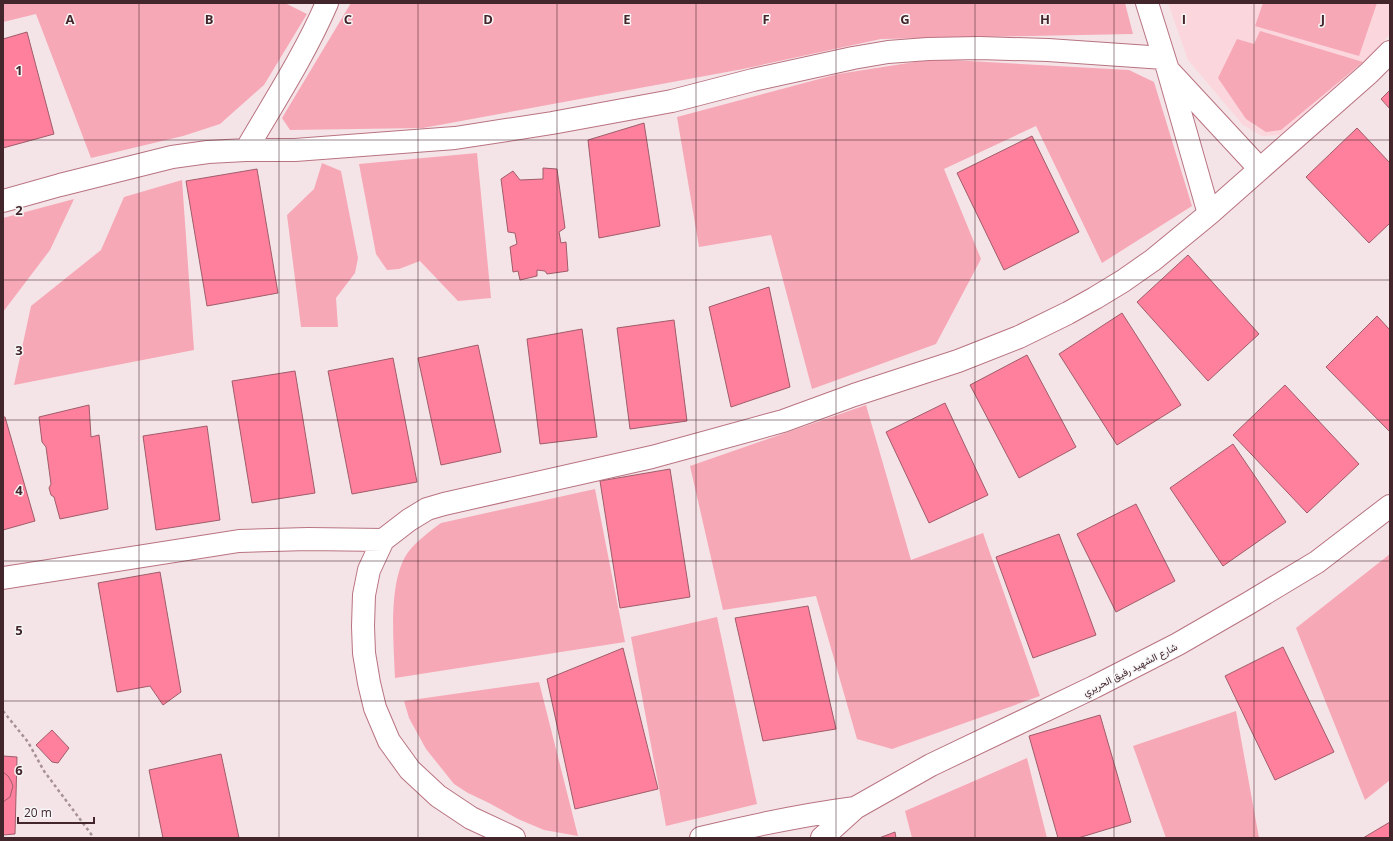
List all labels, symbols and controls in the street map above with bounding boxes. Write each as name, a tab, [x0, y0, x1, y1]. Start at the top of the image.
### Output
text: A	[66, 10, 75, 28]
text: B	[205, 10, 214, 28]
text: C	[344, 10, 352, 28]
text: D	[483, 10, 493, 28]
text: E	[623, 10, 631, 28]
text: F	[762, 10, 770, 28]
text: G	[900, 10, 910, 28]
text: H	[1040, 10, 1050, 28]
text: I	[1182, 10, 1186, 28]
text: J	[1320, 10, 1325, 28]
text: 1	[15, 61, 23, 79]
text: 2	[15, 201, 23, 219]
text: 3	[15, 341, 23, 359]
text: 4	[15, 481, 23, 499]
text: 5	[15, 621, 23, 639]
street label: شارع الشهيد رفيق الحريري	[1080, 639, 1181, 701]
text: 6	[15, 761, 23, 779]
scale bar	[18, 799, 94, 825]
text: 20 m	[24, 804, 52, 821]

